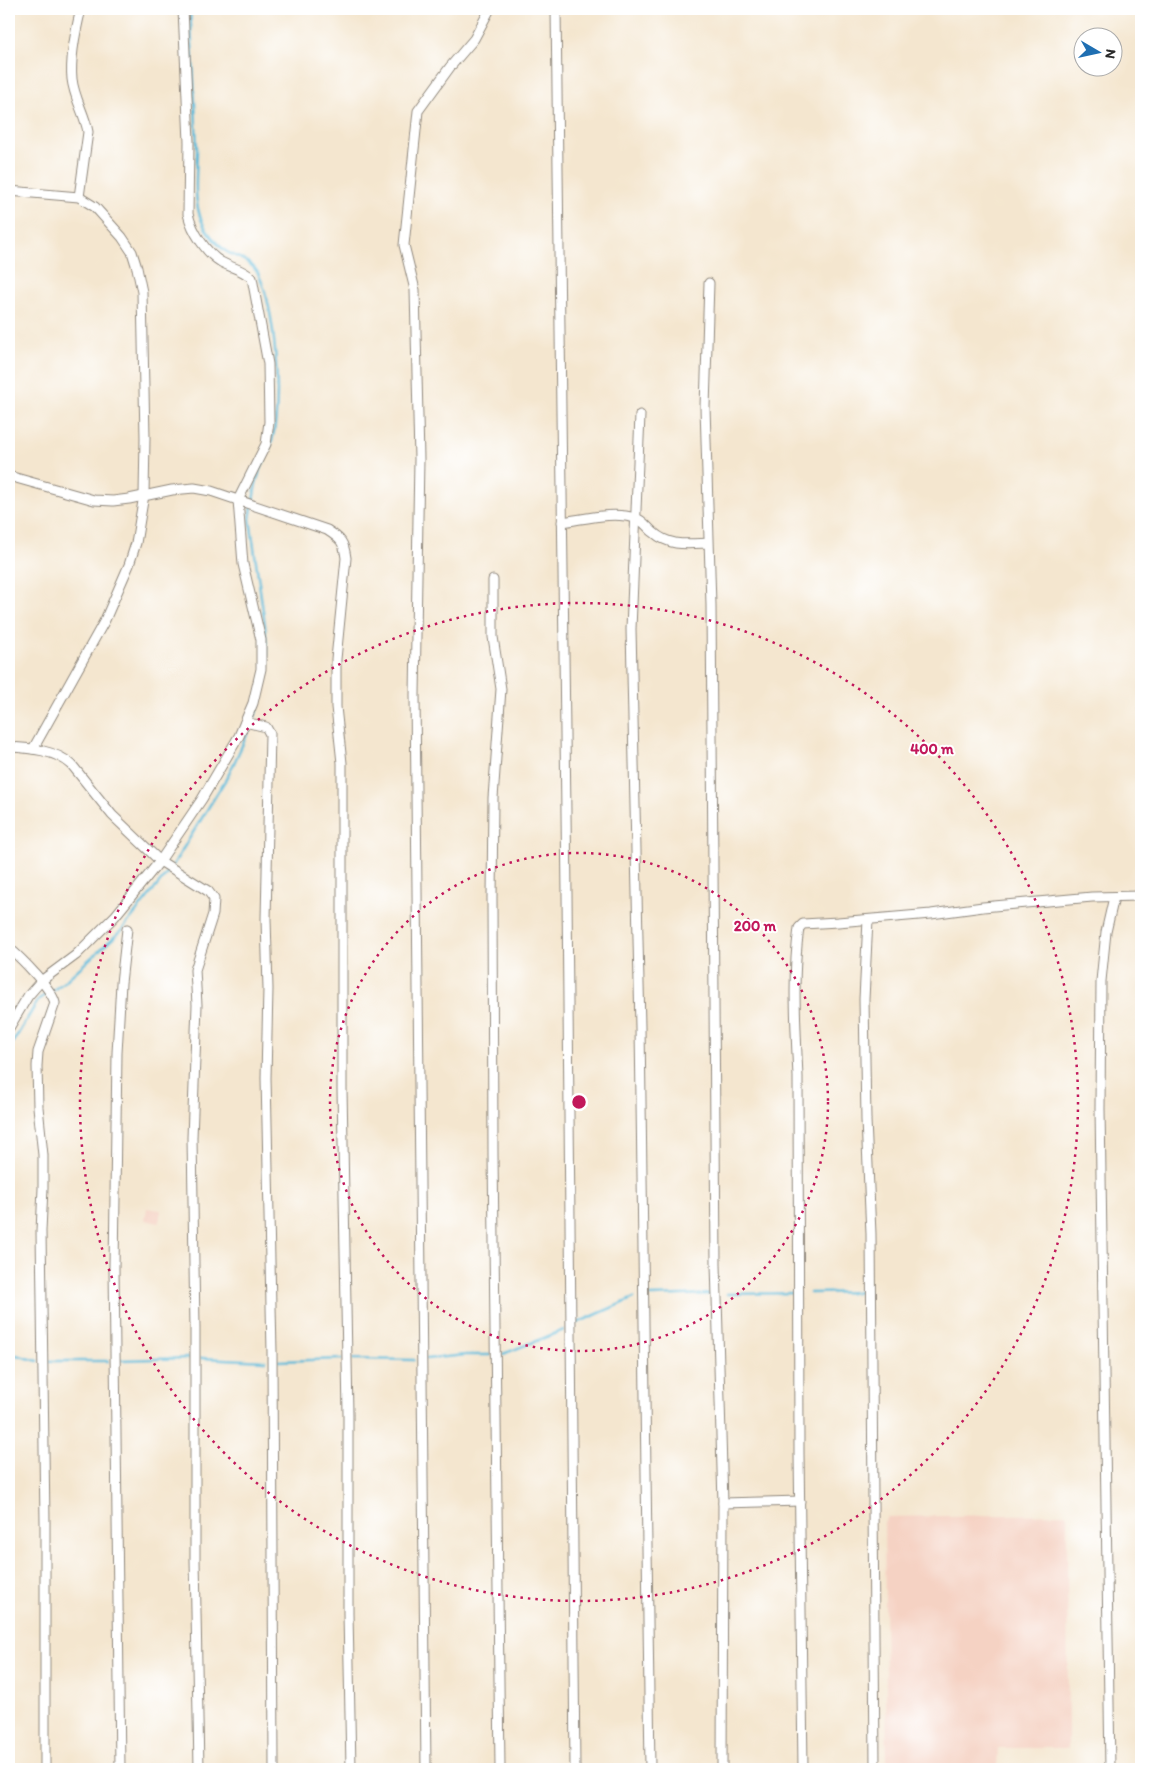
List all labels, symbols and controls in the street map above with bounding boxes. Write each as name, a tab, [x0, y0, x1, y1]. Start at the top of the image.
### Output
north arrow	[1072, 28, 1122, 78]
text: N	[1101, 48, 1119, 60]
text: 400 m	[910, 740, 954, 758]
text: 200 m	[734, 917, 777, 935]
centre of rings	[570, 1093, 588, 1111]

